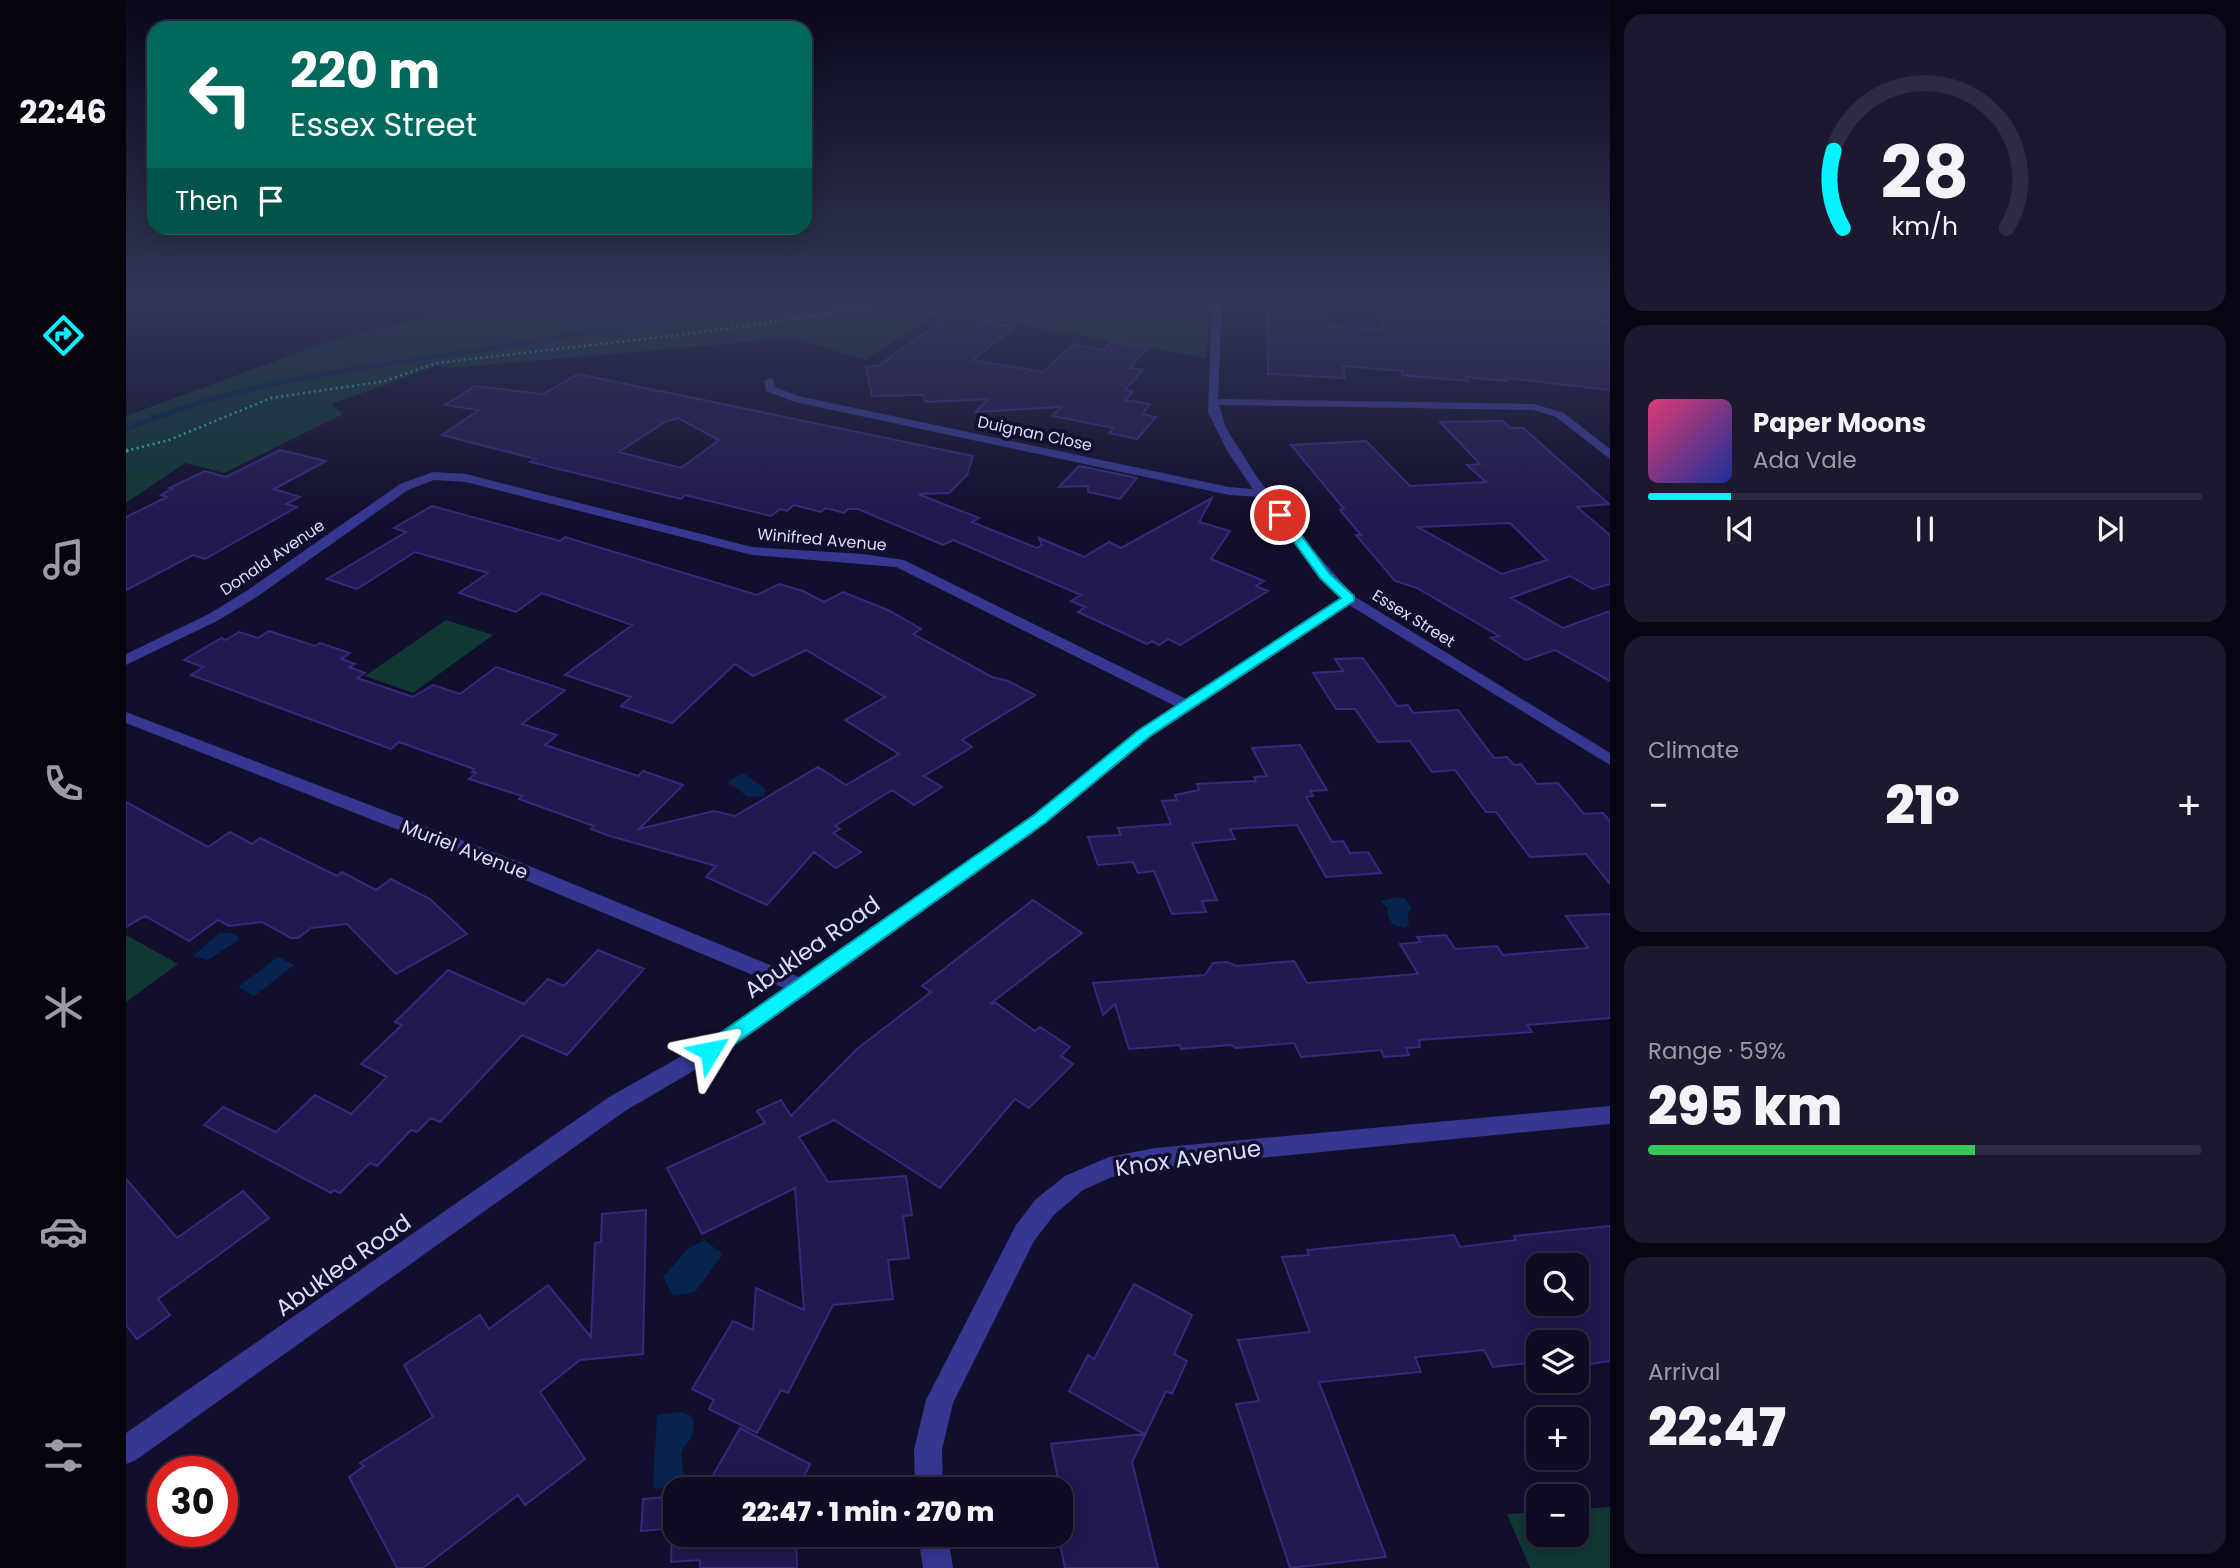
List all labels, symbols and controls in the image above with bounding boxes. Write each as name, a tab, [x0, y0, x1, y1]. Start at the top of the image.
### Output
text: 220 m	[290, 37, 440, 105]
icon: left	[175, 49, 266, 140]
text: 22:46	[19, 89, 107, 134]
text: Essex Street	[290, 102, 477, 147]
text: 28	[1881, 123, 1969, 224]
icon: arrive	[252, 182, 290, 220]
text: Then	[175, 183, 238, 219]
text: km/h	[1892, 209, 1958, 244]
icon: directions	[39, 311, 88, 360]
text: Paper Moons	[1753, 405, 1926, 441]
street label: Duignan Close	[975, 410, 1094, 457]
text: Ada Vale	[1753, 444, 1857, 476]
pin	[1250, 485, 1310, 545]
icon: arrive	[1261, 496, 1299, 534]
icon: previous	[1721, 510, 1759, 548]
icon: pause	[1906, 510, 1944, 548]
icon: next	[2091, 510, 2129, 548]
street label: Donald Avenue	[215, 514, 329, 601]
street label: Winifred Avenue	[756, 522, 888, 557]
icon: music	[39, 535, 88, 584]
street label: Essex Street	[1368, 584, 1460, 653]
text: Climate	[1648, 734, 1739, 766]
icon: phone	[39, 759, 88, 808]
text: 21°	[1885, 769, 1960, 842]
text: −	[1648, 779, 1669, 832]
text: +	[2176, 779, 2202, 832]
street label: Muriel Avenue	[398, 813, 532, 886]
street label: Abuklea Road	[738, 888, 886, 1006]
icon: climate	[39, 983, 88, 1032]
position arrow	[673, 1014, 747, 1088]
text: Range · 59%	[1648, 1035, 1786, 1067]
text: 295 km	[1648, 1070, 1842, 1143]
street label: Knox Avenue	[1113, 1132, 1263, 1184]
street label: Abuklea Road	[269, 1206, 417, 1324]
icon: car	[39, 1207, 88, 1256]
map controls	[1526, 1253, 1589, 1547]
button: search	[1526, 1253, 1589, 1316]
button: layers	[1526, 1330, 1589, 1393]
text: Arrival	[1648, 1356, 1720, 1388]
text: 22:47	[1648, 1391, 1786, 1464]
button: +	[1526, 1407, 1589, 1470]
icon: filters	[39, 1431, 88, 1480]
speed limit sign: 30	[147, 1456, 238, 1547]
button: −	[1526, 1484, 1589, 1547]
text: 22:47 · 1 min · 270 m	[742, 1494, 994, 1530]

